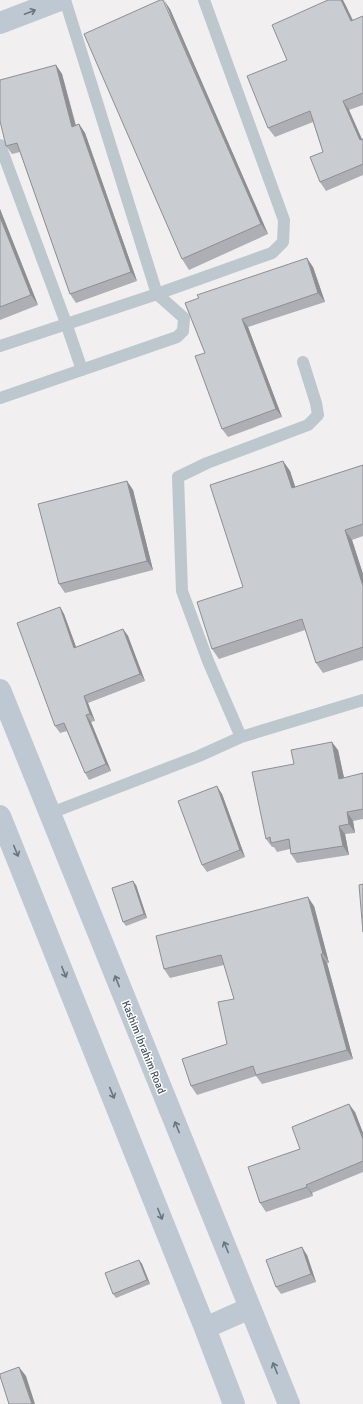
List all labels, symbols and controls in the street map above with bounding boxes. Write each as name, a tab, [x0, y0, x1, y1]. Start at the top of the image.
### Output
one-way arrow	[23, 7, 35, 15]
one-way arrow	[12, 845, 20, 857]
one-way arrow	[60, 966, 68, 978]
one-way arrow	[113, 975, 121, 987]
street label: Kashim Ibrahim Road	[119, 999, 168, 1096]
one-way arrow	[108, 1087, 116, 1099]
one-way arrow	[172, 1121, 180, 1133]
one-way arrow	[156, 1207, 164, 1219]
one-way arrow	[221, 1242, 229, 1254]
one-way arrow	[270, 1362, 278, 1374]

